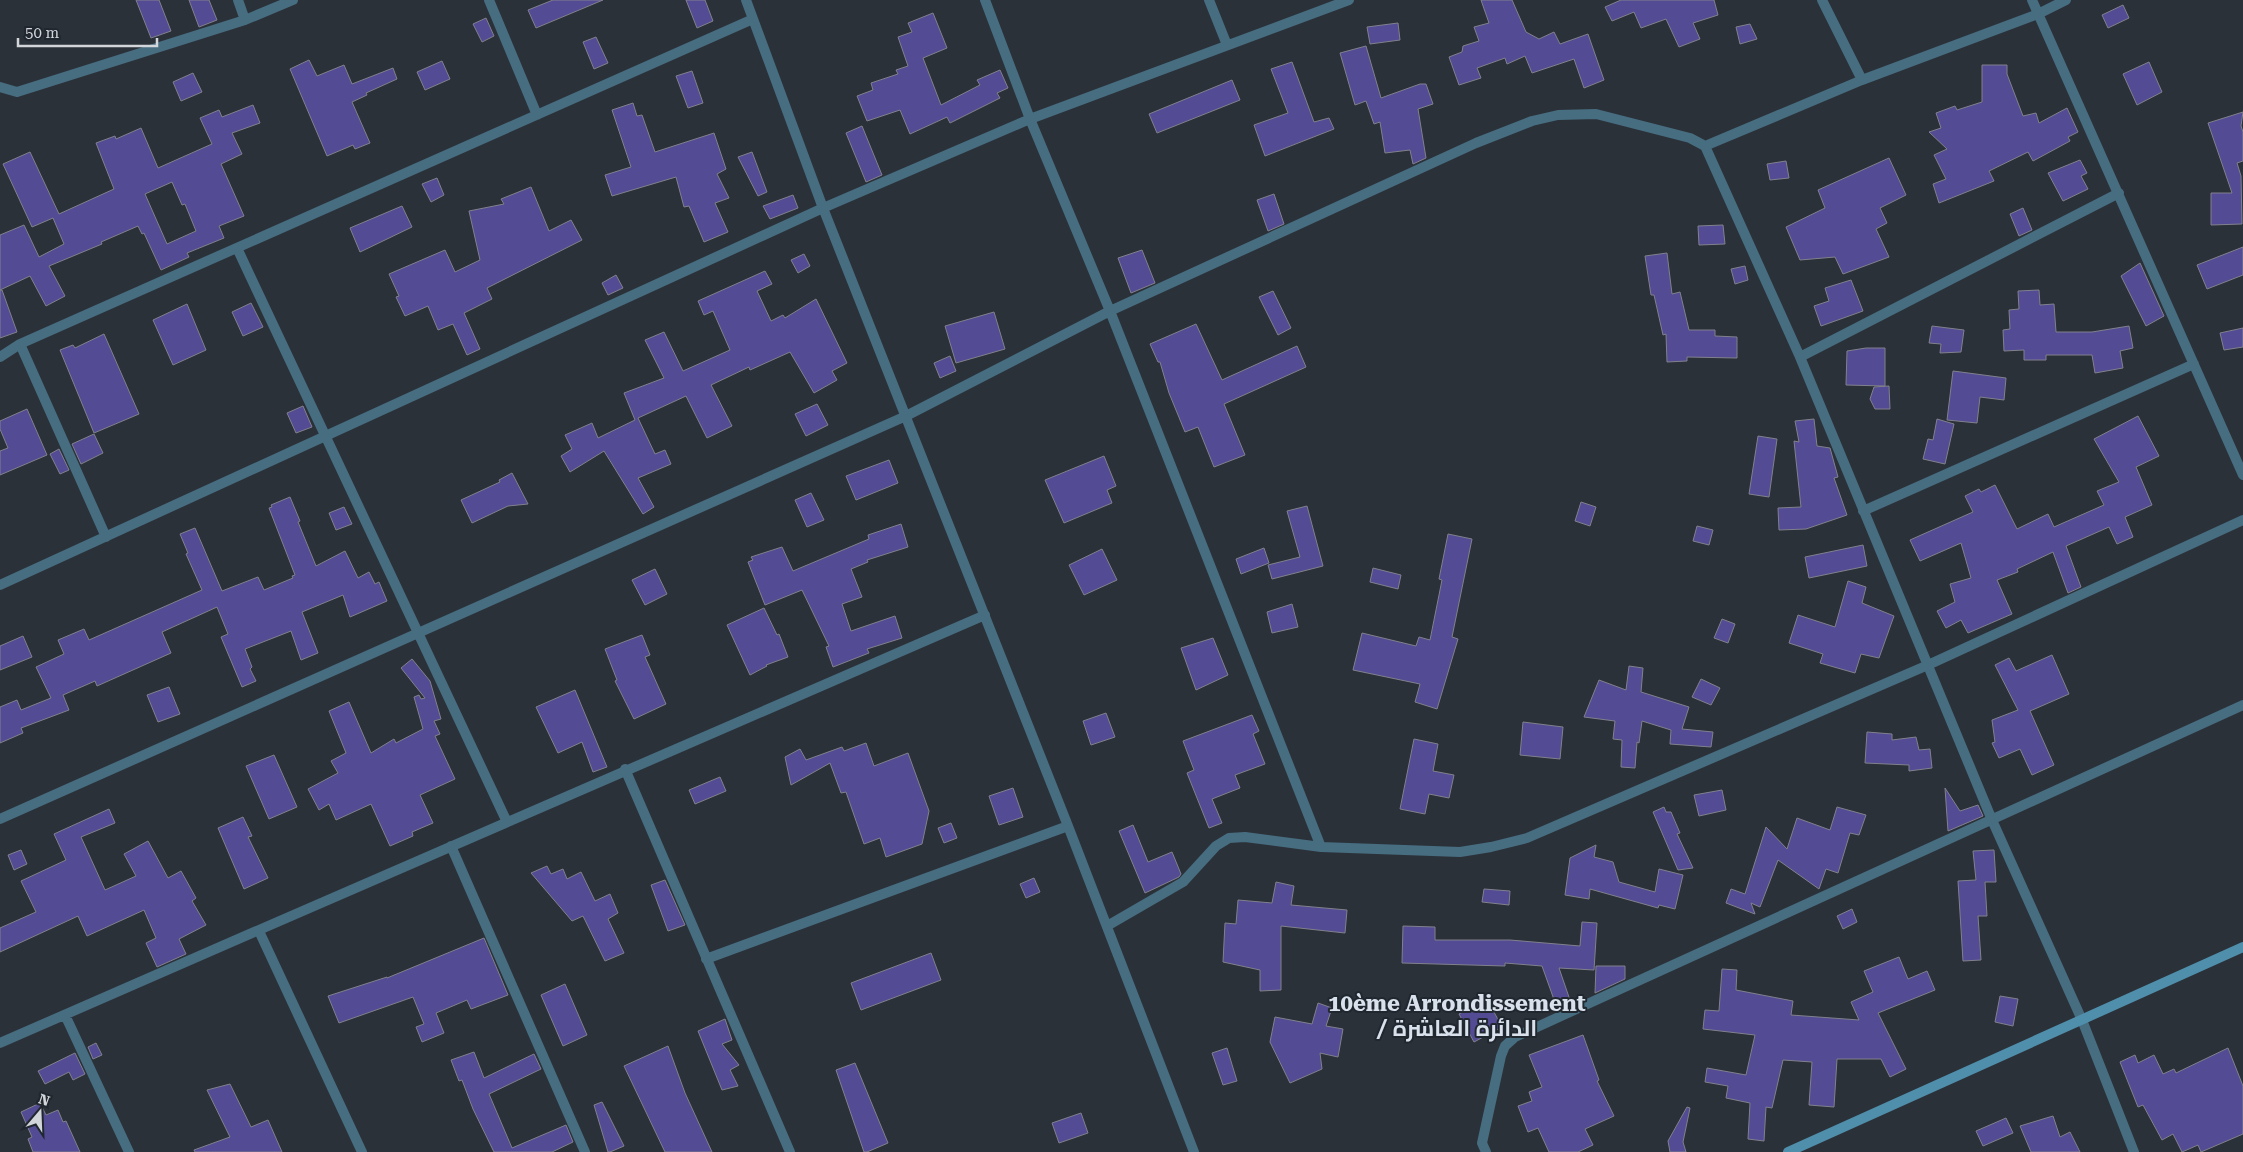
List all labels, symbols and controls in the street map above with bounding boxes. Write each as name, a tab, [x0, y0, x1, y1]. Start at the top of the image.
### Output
scale bar	[18, 15, 156, 47]
text: 50 m	[25, 24, 60, 42]
district label: 10ème Arrondissement / الدائرة العاشرة	[1328, 991, 1586, 1042]
north arrow	[15, 1087, 65, 1137]
text: N	[37, 1090, 52, 1109]

